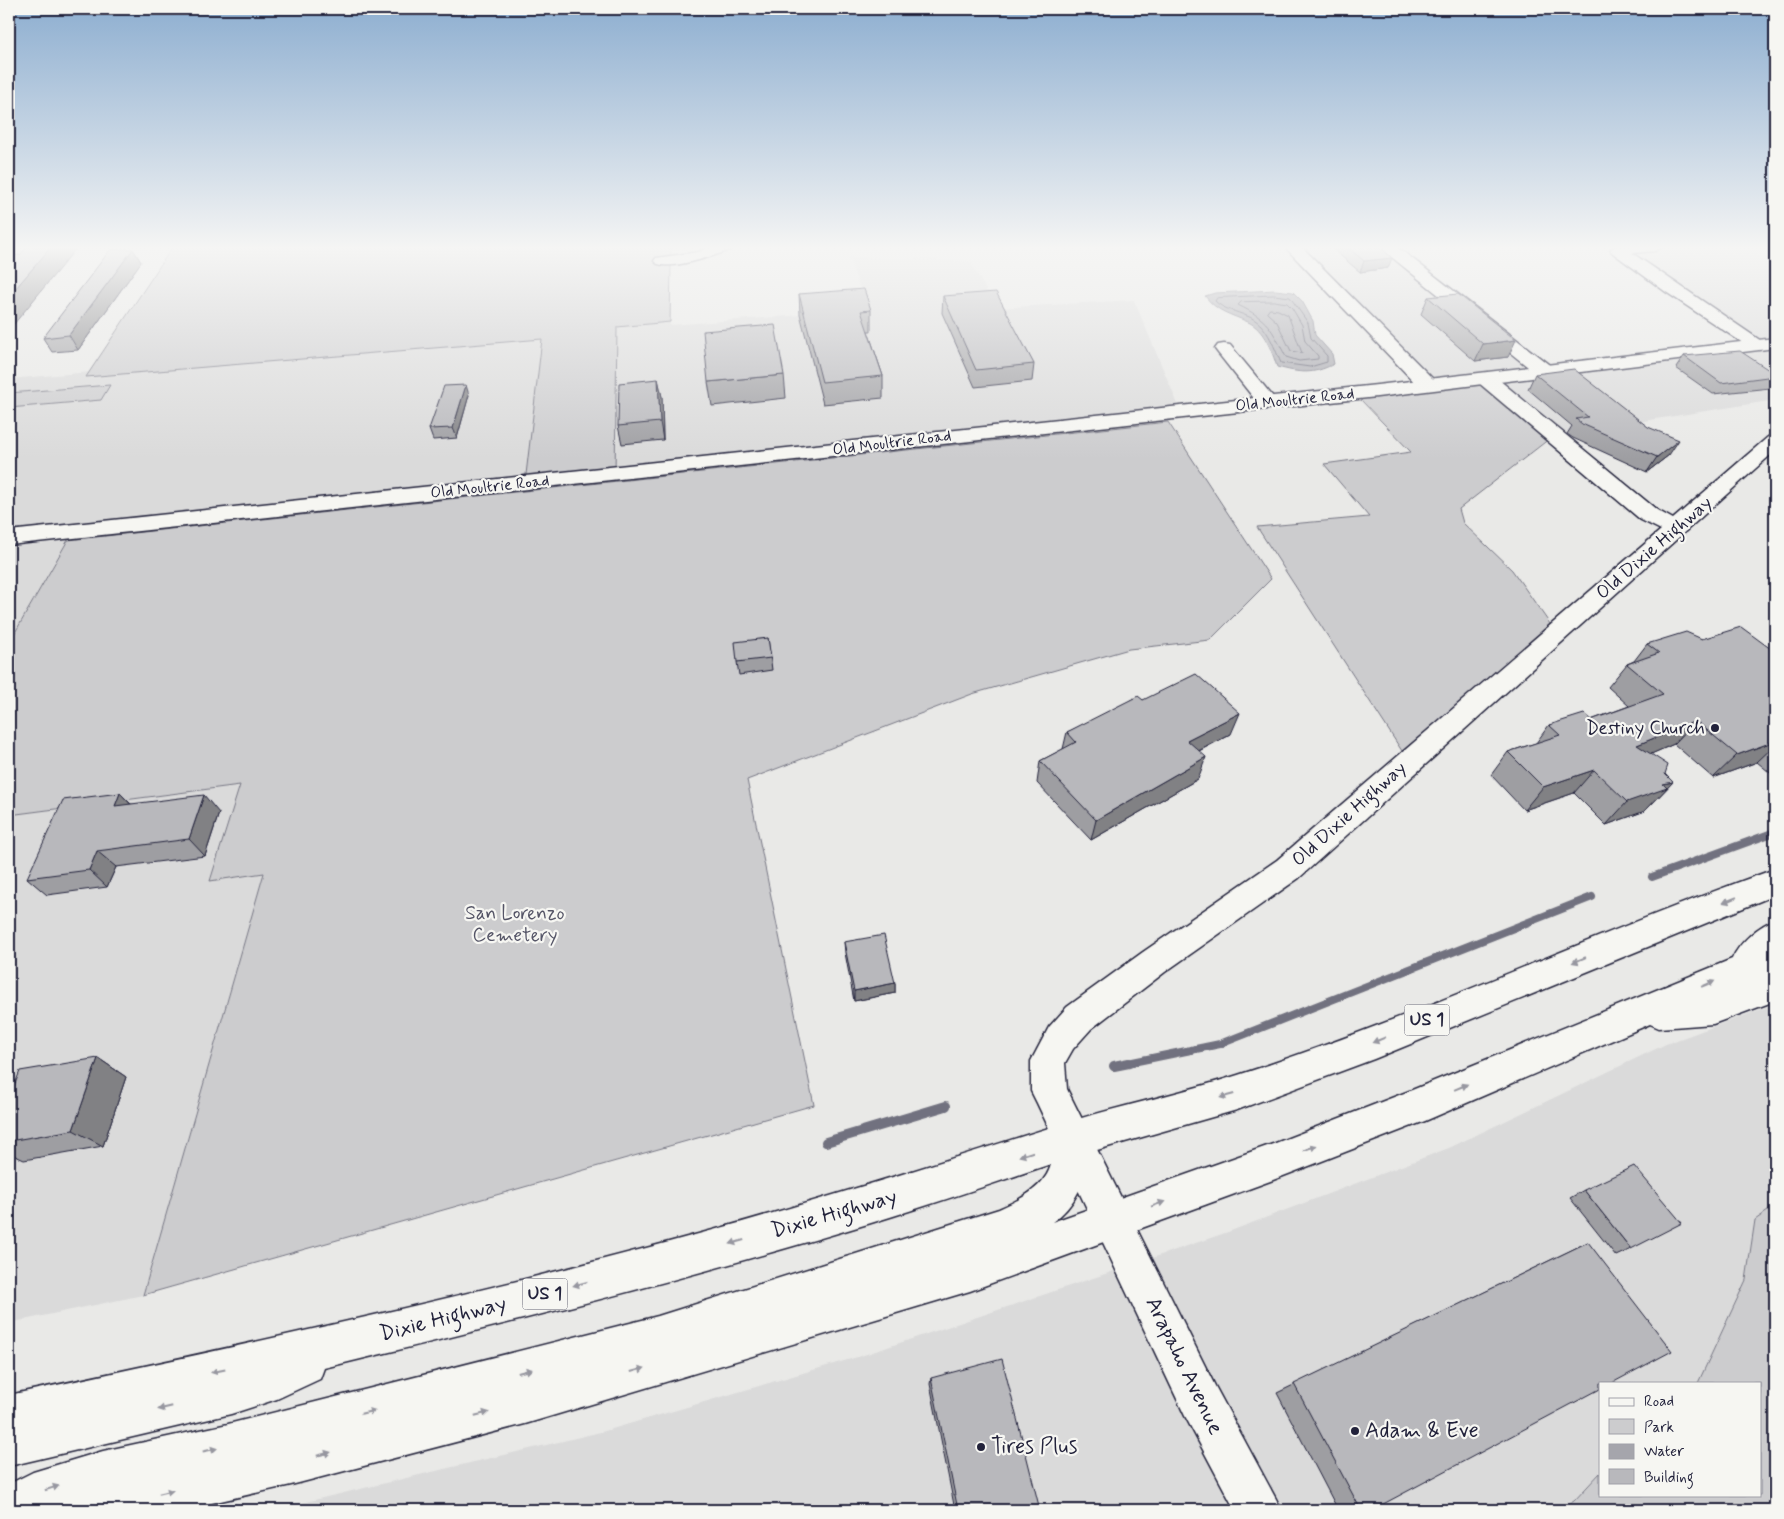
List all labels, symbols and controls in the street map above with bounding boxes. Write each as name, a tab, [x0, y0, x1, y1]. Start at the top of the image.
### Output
street label: Old Moultrie Road	[1235, 383, 1355, 417]
street label: Old Moultrie Road	[831, 425, 953, 461]
street label: Old Moultrie Road	[430, 470, 550, 504]
street label: Old Dixie Highway	[1591, 491, 1719, 608]
place label: Destiny Church	[1586, 716, 1705, 741]
marker: Destiny Church	[1709, 722, 1721, 734]
street label: Old Dixie Highway	[1286, 756, 1414, 874]
one-way arrow	[1722, 896, 1737, 904]
park label: San Lorenzo Cemetery	[465, 901, 565, 948]
one-way arrow	[1571, 956, 1586, 964]
one-way arrow	[1701, 980, 1716, 988]
road number: US 1	[1404, 1004, 1450, 1036]
one-way arrow	[1372, 1036, 1386, 1044]
one-way arrow	[1454, 1083, 1468, 1091]
one-way arrow	[1219, 1092, 1234, 1100]
one-way arrow	[1303, 1144, 1318, 1151]
one-way arrow	[1018, 1150, 1033, 1158]
street label: Dixie Highway	[768, 1183, 901, 1248]
one-way arrow	[1151, 1200, 1166, 1208]
one-way arrow	[729, 1238, 744, 1246]
road number: US 1	[522, 1278, 568, 1310]
one-way arrow	[572, 1280, 587, 1288]
street label: Dixie Highway	[377, 1290, 510, 1351]
street label: Arapaho Avenue	[1139, 1292, 1230, 1440]
one-way arrow	[631, 1366, 646, 1374]
one-way arrow	[210, 1367, 225, 1375]
one-way arrow	[517, 1367, 532, 1375]
legend	[1599, 1382, 1762, 1496]
text: Road	[1644, 1392, 1674, 1412]
one-way arrow	[157, 1404, 172, 1412]
one-way arrow	[360, 1407, 375, 1415]
one-way arrow	[474, 1410, 489, 1418]
place label: Adam & Eve	[1365, 1417, 1479, 1445]
text: Park	[1644, 1418, 1674, 1438]
marker: Adam & Eve	[1349, 1425, 1361, 1437]
place label: Tires Plus	[991, 1433, 1078, 1461]
marker: Tires Plus	[975, 1441, 987, 1453]
text: Water	[1644, 1442, 1684, 1462]
one-way arrow	[202, 1446, 217, 1454]
one-way arrow	[317, 1450, 332, 1458]
text: Building	[1644, 1468, 1694, 1489]
one-way arrow	[44, 1484, 59, 1492]
one-way arrow	[159, 1488, 174, 1496]

